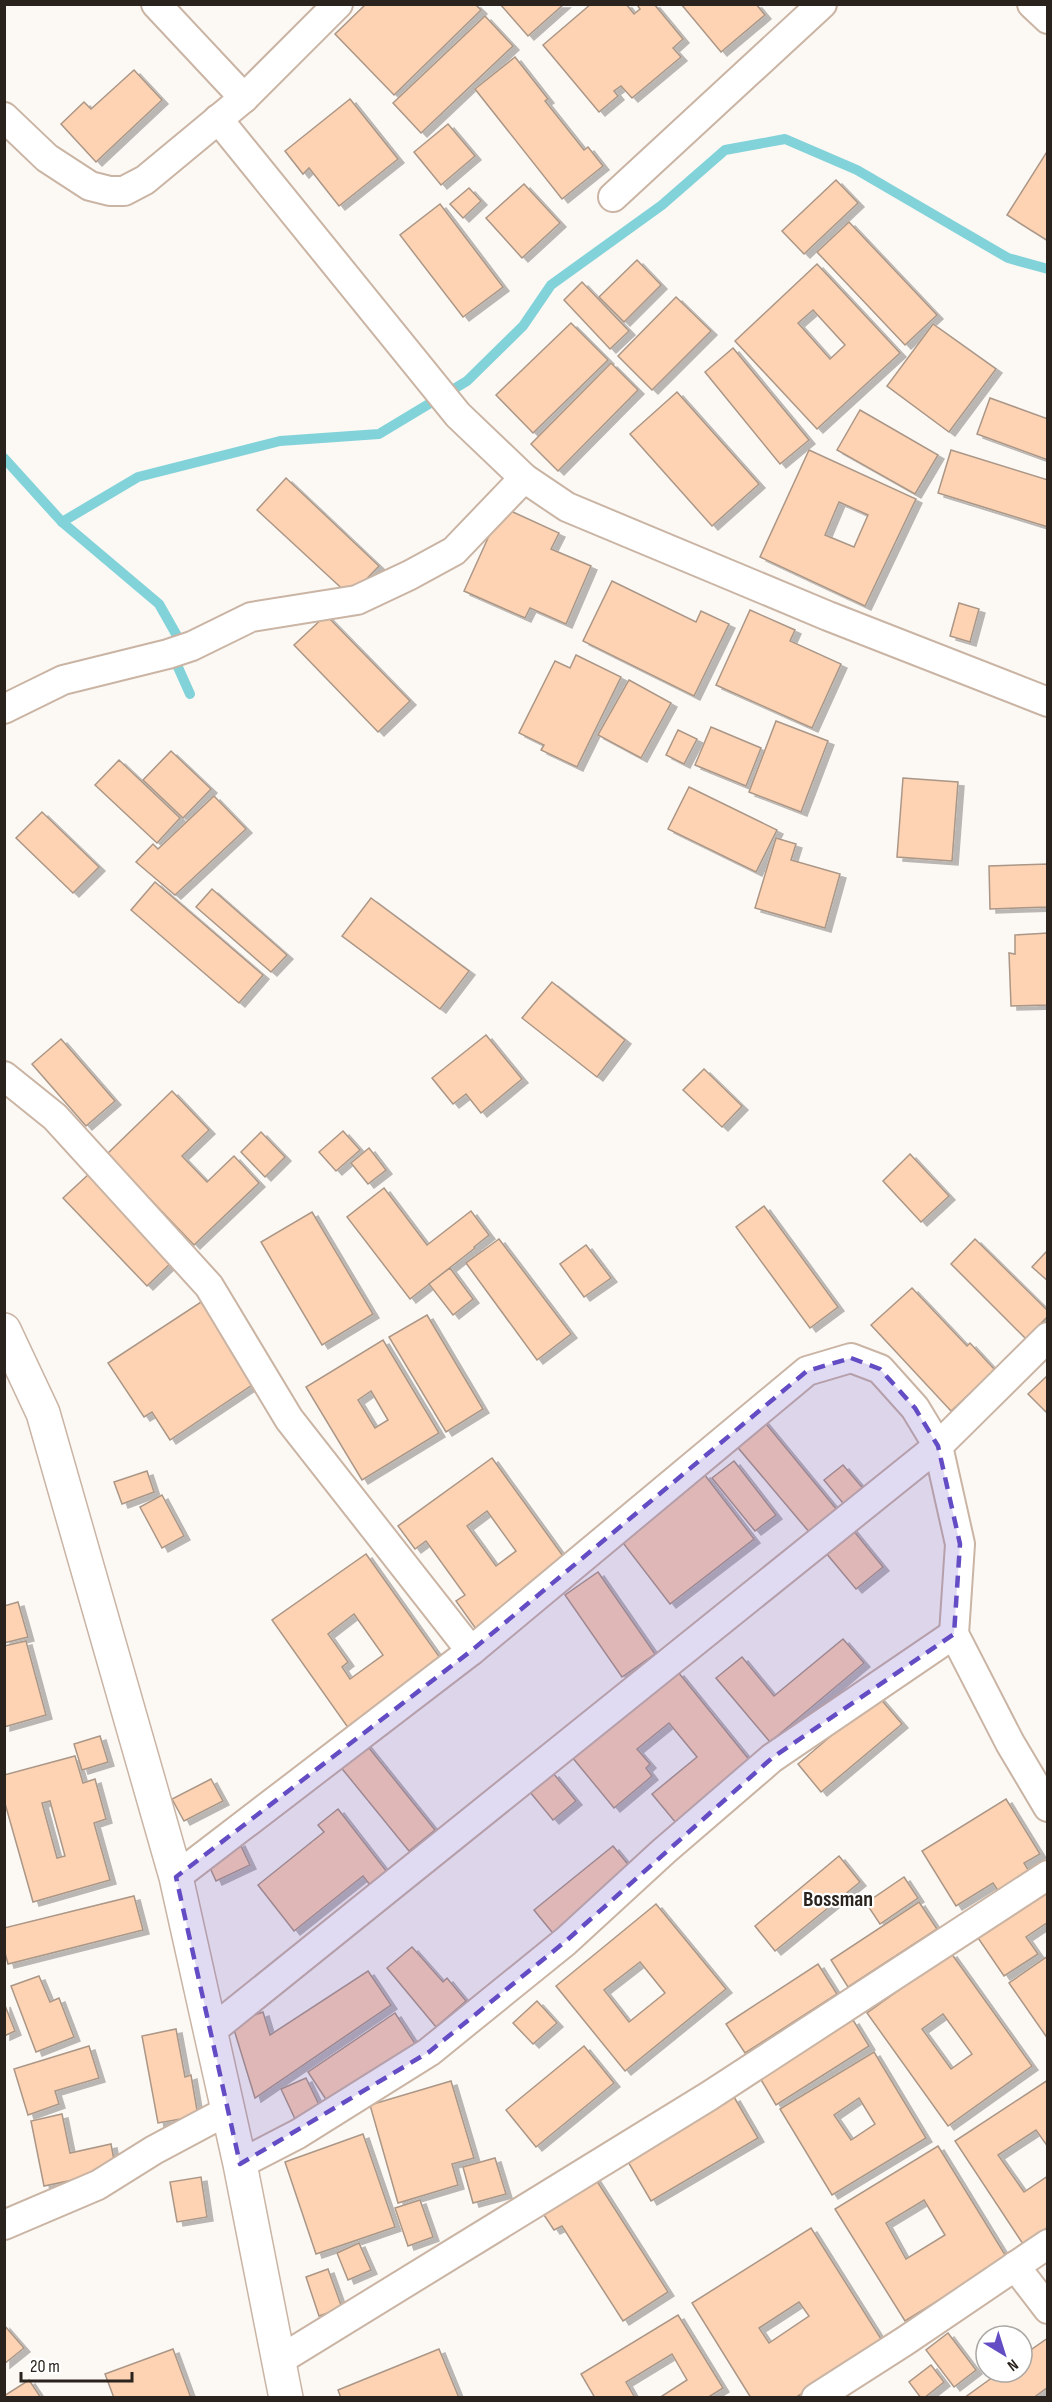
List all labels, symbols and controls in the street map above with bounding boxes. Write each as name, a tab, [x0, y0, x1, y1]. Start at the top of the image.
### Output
district label: Bossman	[803, 1886, 873, 1913]
north arrow	[974, 2324, 1034, 2384]
scale bar	[21, 2345, 132, 2383]
text: N	[1003, 2355, 1022, 2375]
text: 20 m	[30, 2356, 60, 2377]

